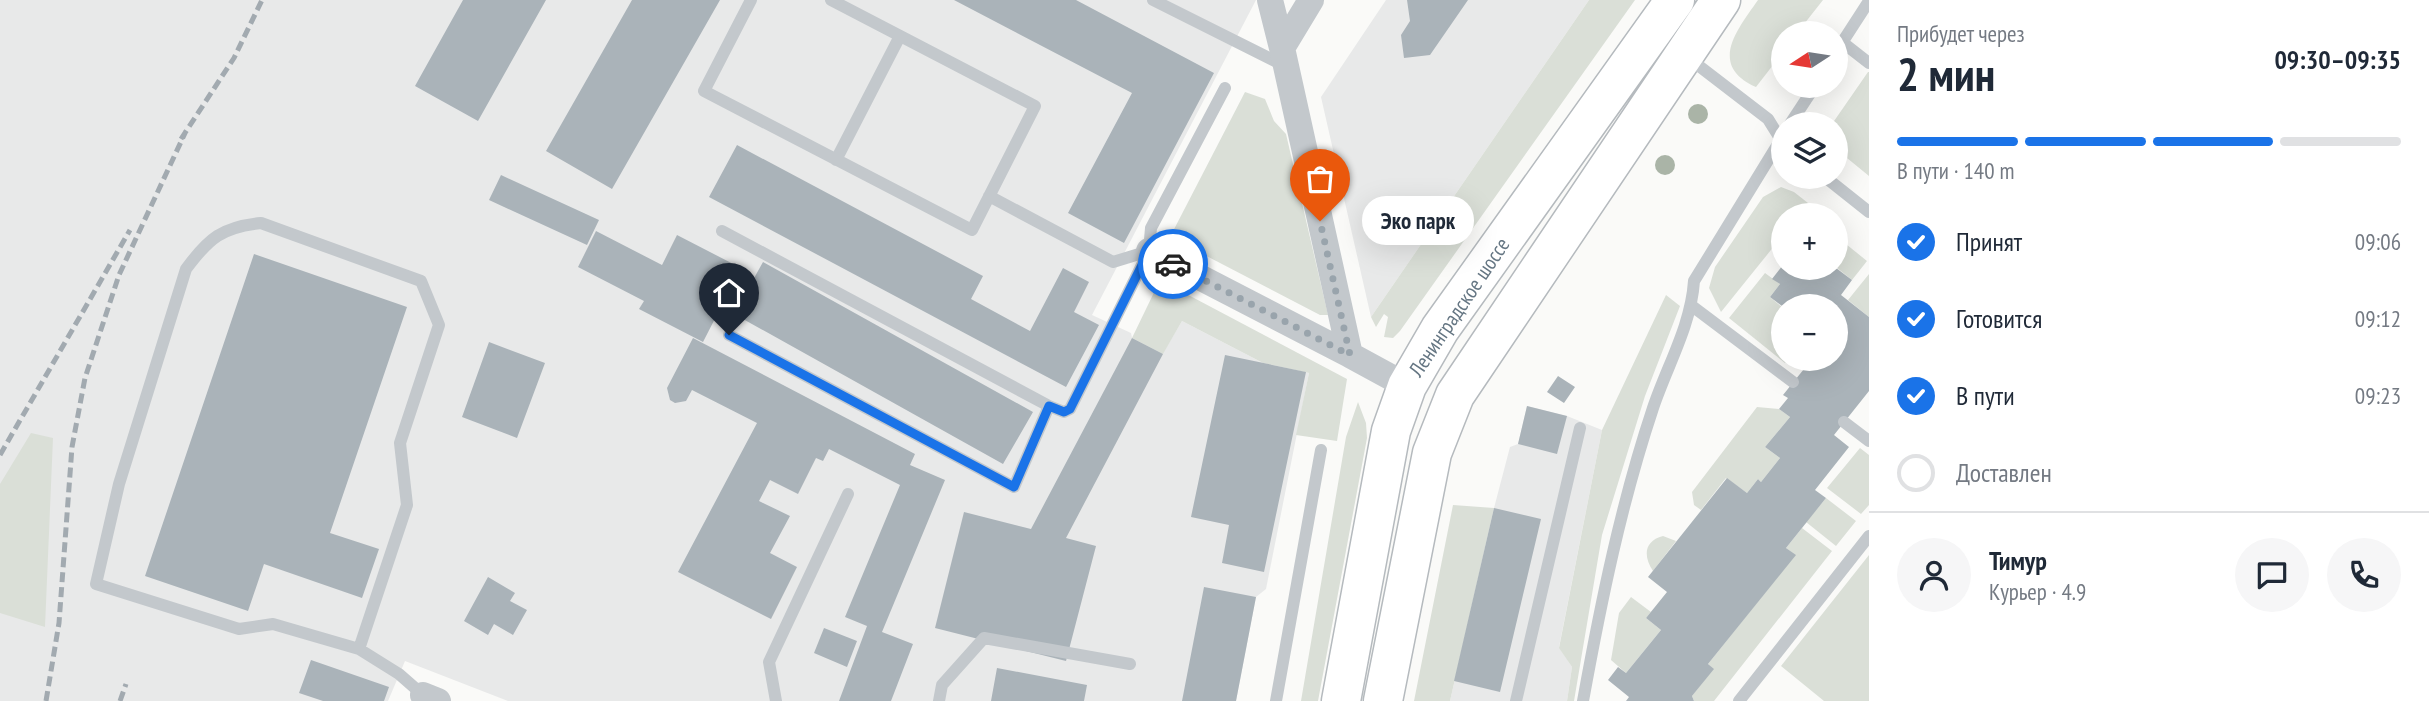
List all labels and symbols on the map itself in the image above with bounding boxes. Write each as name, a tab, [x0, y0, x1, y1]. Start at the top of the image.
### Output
north arrow	[1771, 21, 1848, 98]
pin	[1290, 149, 1350, 221]
callout: Эко парк	[1362, 196, 1474, 246]
courier	[1138, 229, 1208, 299]
street label: Ленинградское шоссе	[1402, 232, 1515, 382]
pin	[699, 263, 759, 335]

